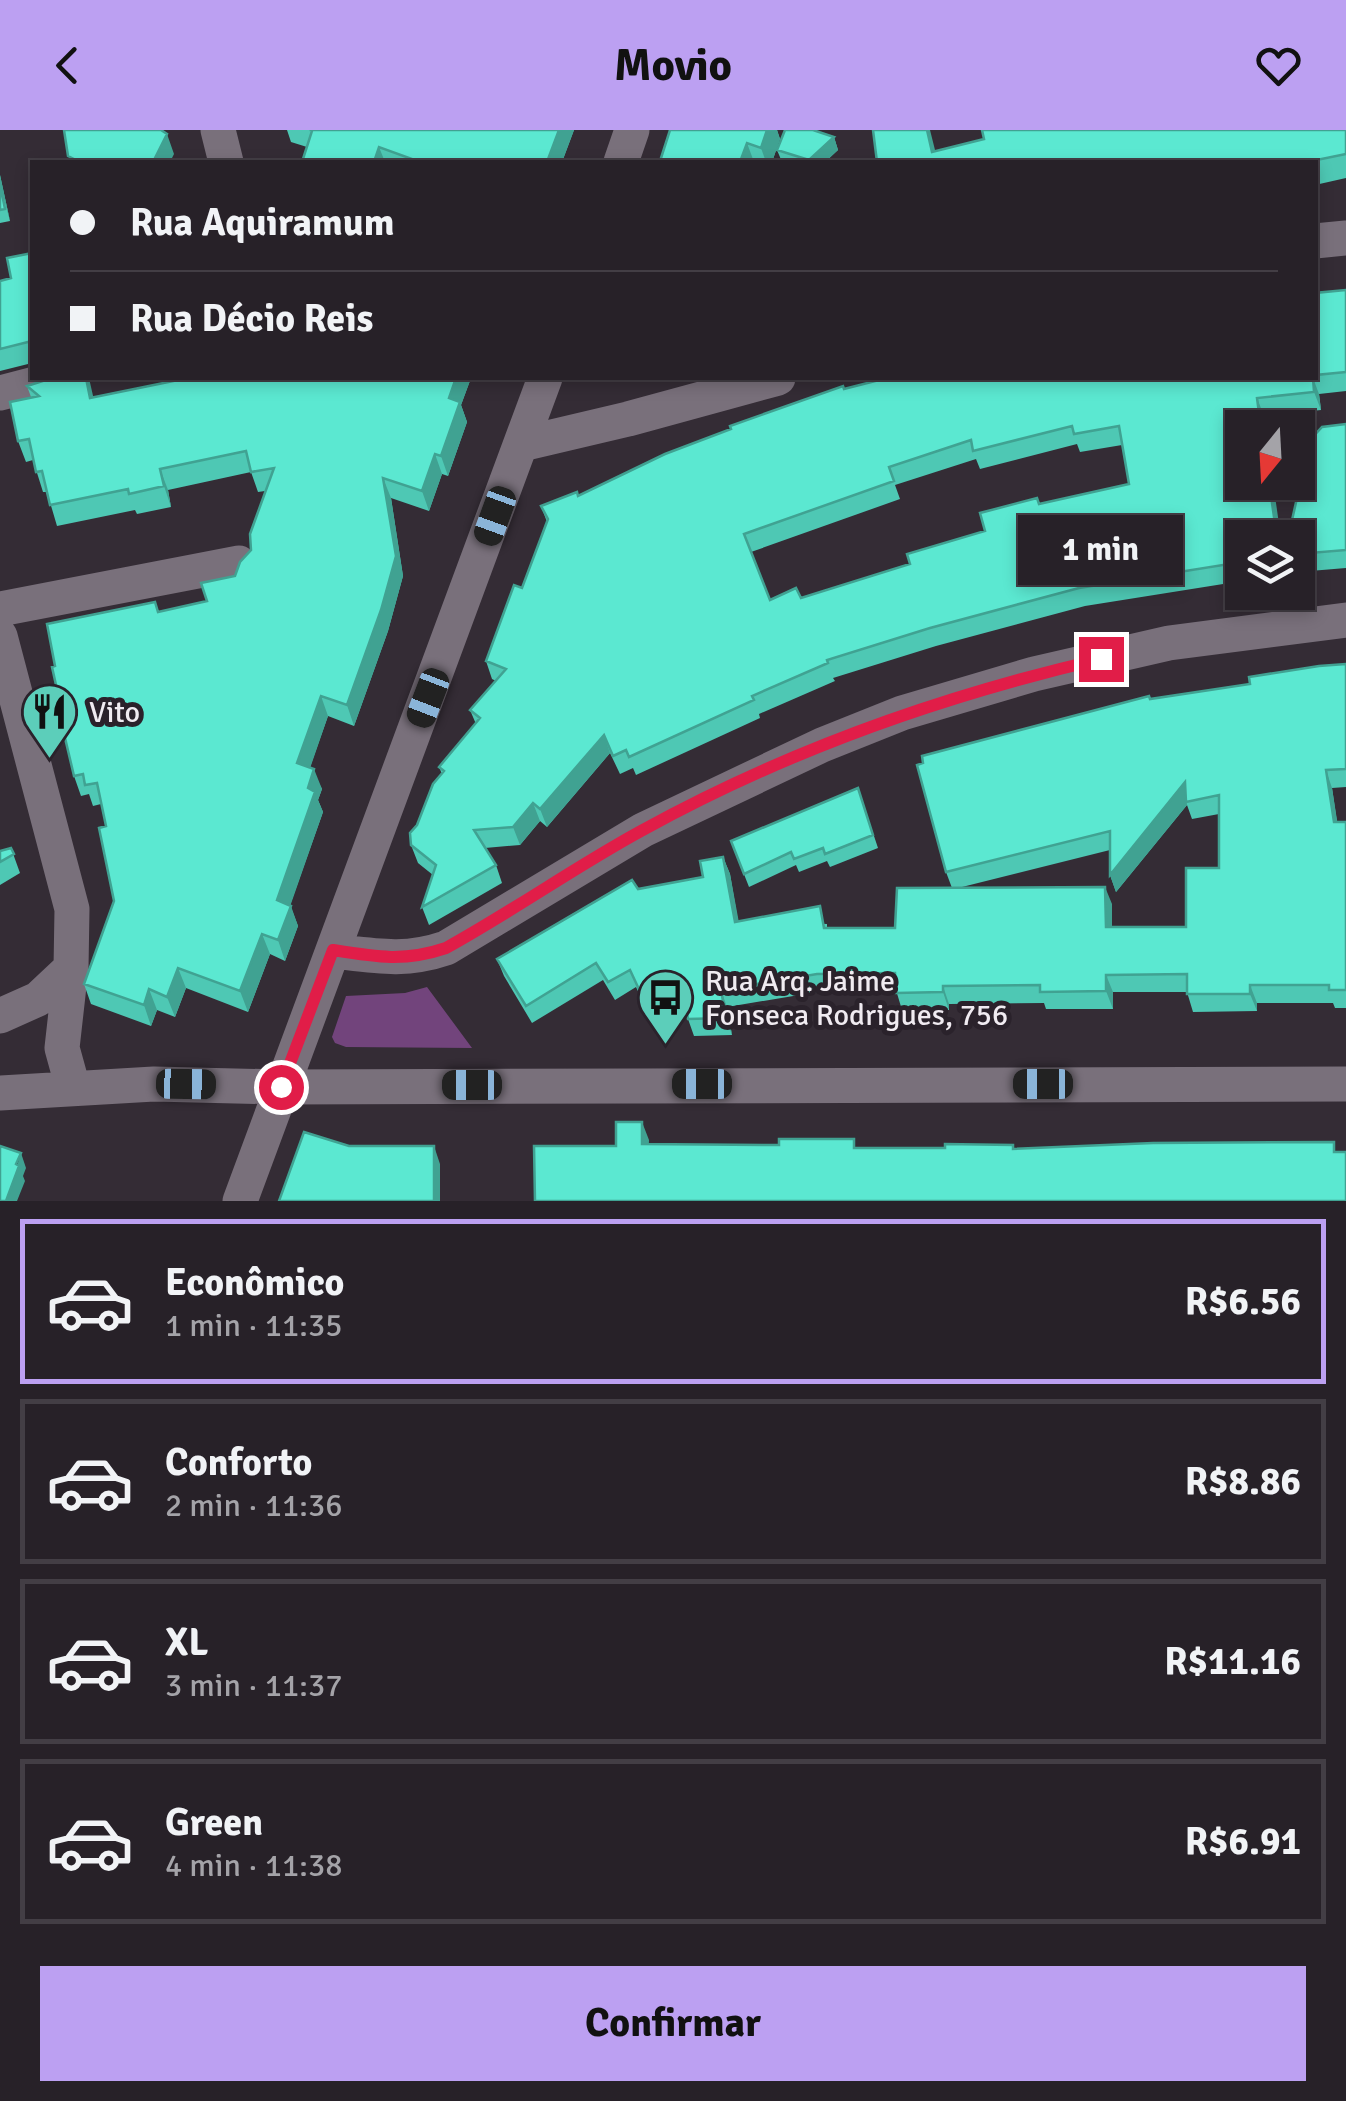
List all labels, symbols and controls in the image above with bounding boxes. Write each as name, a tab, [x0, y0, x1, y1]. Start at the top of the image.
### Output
icon: back	[40, 38, 95, 93]
text: Movio	[614, 38, 732, 93]
icon: heart	[1251, 38, 1306, 93]
text: Rua Aquiramum	[130, 199, 394, 246]
text: Rua Décio Reis	[130, 295, 373, 342]
north arrow	[1225, 410, 1315, 500]
map controls	[1225, 410, 1315, 610]
car	[471, 483, 519, 549]
callout: 1 min	[1018, 514, 1184, 584]
button: layers	[1225, 520, 1315, 610]
text: 1 min	[1062, 530, 1139, 569]
route end	[1079, 637, 1124, 682]
car	[403, 665, 453, 731]
restaurant icon: Vito	[20, 682, 80, 761]
place label: Vito	[89, 694, 140, 731]
place label: Rua Arq. Jaime Fonseca Rodrigues, 756	[705, 963, 1008, 1034]
bus stop icon: Rua Arq. Jaime Fonseca Rodrigues, 756	[636, 968, 696, 1047]
route start	[259, 1065, 304, 1110]
car	[156, 1068, 216, 1100]
car	[672, 1069, 732, 1099]
car	[1013, 1069, 1073, 1099]
car	[442, 1070, 502, 1100]
icon: car	[45, 1257, 135, 1347]
text: Econômico	[165, 1259, 344, 1306]
text: R$6.56	[1185, 1278, 1301, 1325]
text: 1 min · 11:35	[165, 1306, 343, 1345]
icon: car	[45, 1437, 135, 1527]
text: Conforto	[165, 1439, 312, 1486]
text: R$8.86	[1185, 1458, 1301, 1505]
text: 2 min · 11:36	[165, 1486, 343, 1525]
icon: car	[45, 1617, 135, 1707]
text: XL	[165, 1619, 208, 1666]
text: R$11.16	[1164, 1638, 1301, 1685]
text: 3 min · 11:37	[165, 1666, 343, 1705]
icon: car	[45, 1797, 135, 1887]
text: Green	[165, 1799, 263, 1846]
text: R$6.91	[1185, 1818, 1301, 1865]
text: 4 min · 11:38	[165, 1846, 343, 1885]
button: Confirmar	[40, 1966, 1306, 2081]

